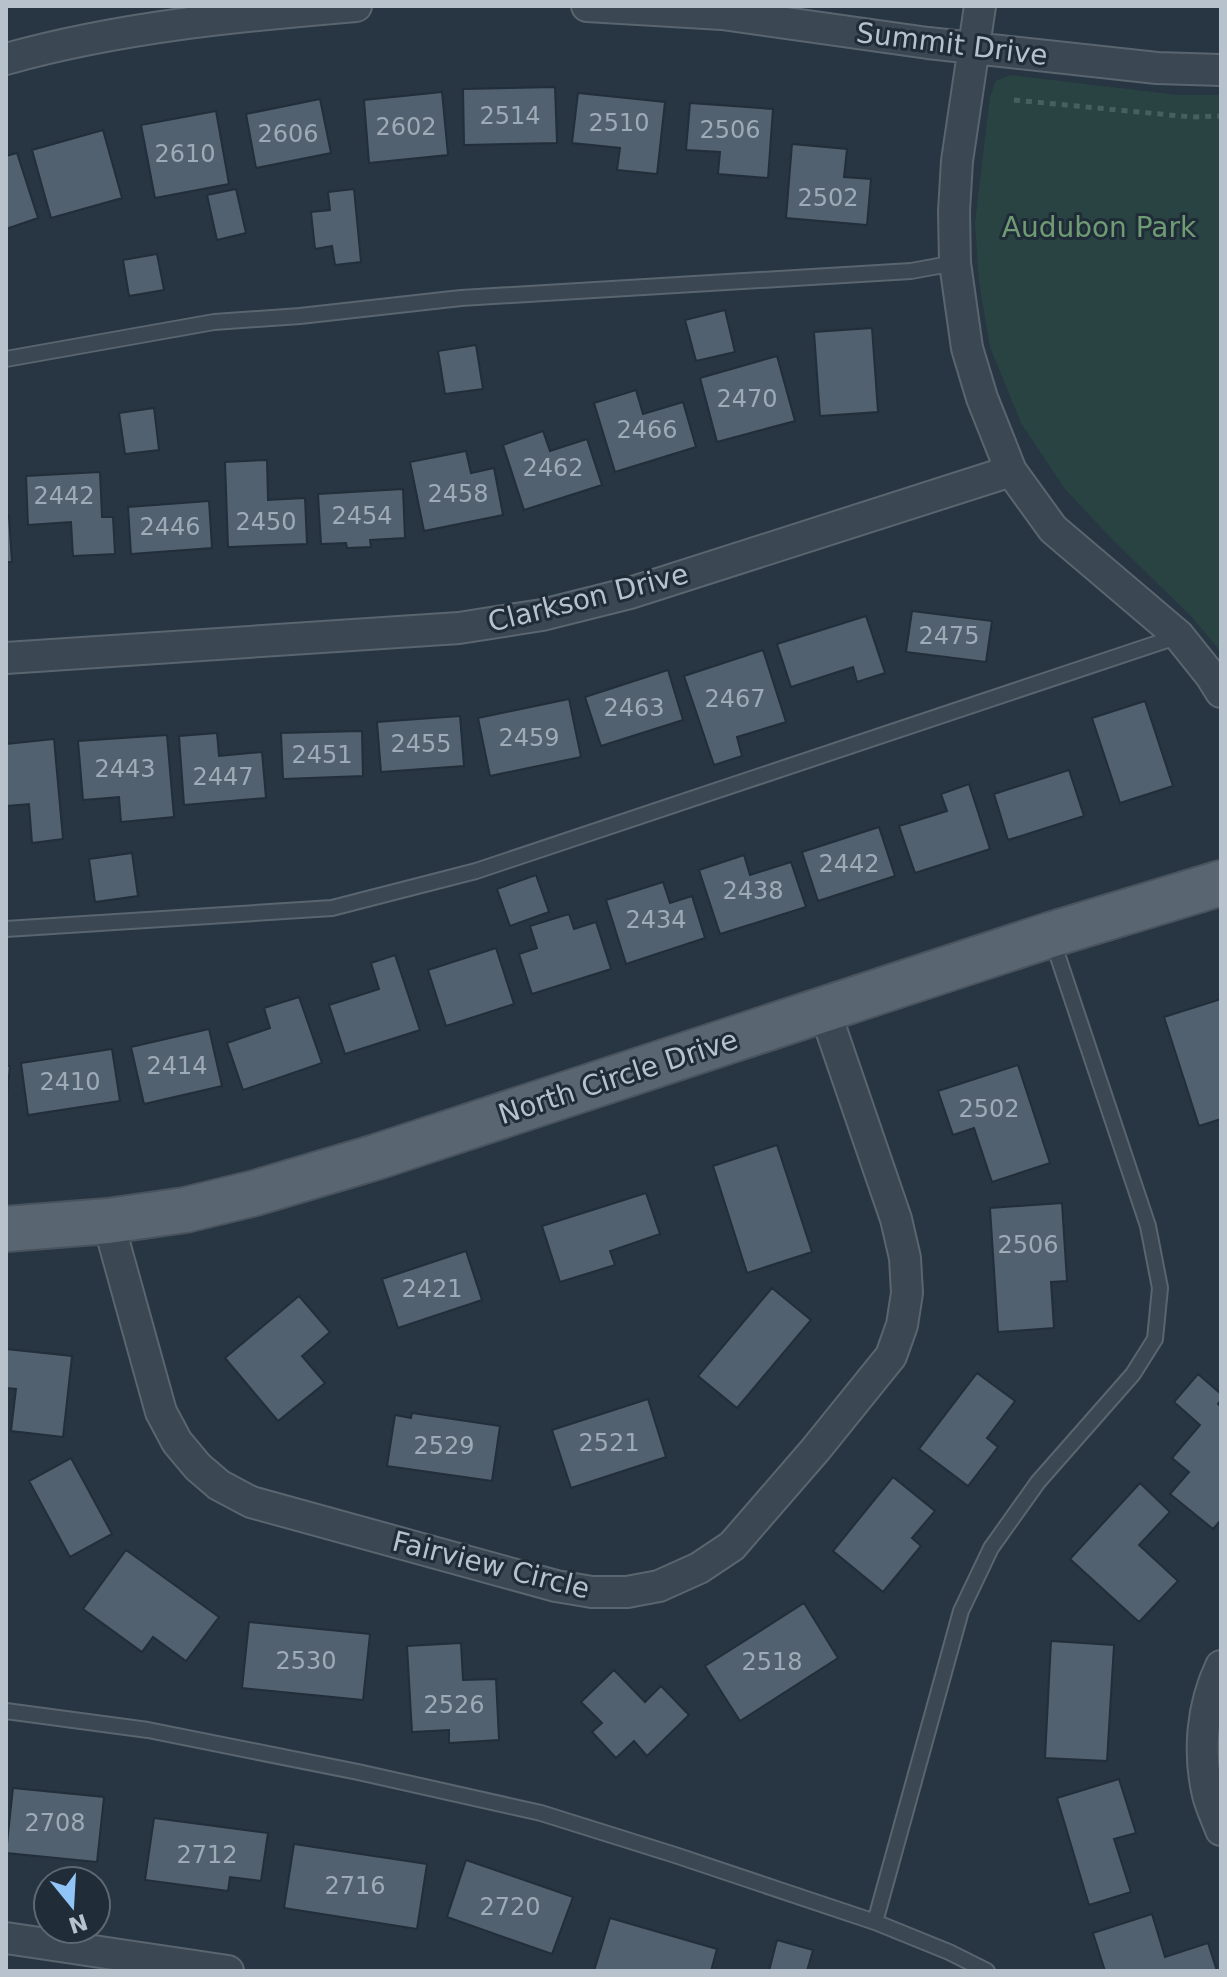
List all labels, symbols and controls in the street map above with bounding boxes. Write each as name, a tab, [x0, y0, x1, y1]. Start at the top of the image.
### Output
street label: Summit Drive	[855, 16, 1049, 72]
house number: 2514	[479, 102, 541, 130]
house number: 2510	[588, 109, 650, 137]
house number: 2602	[375, 113, 437, 141]
house number: 2506	[699, 116, 761, 144]
house number: 2606	[257, 120, 319, 148]
house number: 2610	[154, 140, 216, 168]
house number: 2502	[797, 184, 859, 212]
park label: Audubon Park	[1002, 211, 1197, 244]
house number: 2470	[716, 385, 778, 413]
house number: 2466	[616, 416, 678, 444]
house number: 2462	[522, 454, 584, 482]
house number: 2458	[427, 480, 489, 508]
house number: 2442	[33, 482, 95, 510]
house number: 2454	[331, 502, 393, 530]
house number: 2450	[235, 508, 297, 536]
house number: 2446	[139, 513, 201, 541]
street label: Clarkson Drive	[484, 557, 692, 639]
house number: 2475	[918, 622, 980, 650]
house number: 2467	[704, 685, 766, 713]
house number: 2463	[603, 694, 665, 722]
house number: 2459	[498, 724, 560, 752]
house number: 2455	[390, 730, 452, 758]
house number: 2451	[291, 741, 353, 769]
house number: 2443	[94, 755, 156, 783]
house number: 2447	[192, 763, 254, 791]
house number: 2442	[818, 850, 880, 878]
house number: 2438	[722, 877, 784, 905]
house number: 2434	[625, 906, 687, 934]
street label: North Circle Drive	[494, 1023, 742, 1131]
house number: 2414	[146, 1052, 208, 1080]
house number: 2410	[39, 1068, 101, 1096]
house number: 2502	[958, 1095, 1020, 1123]
house number: 2506	[997, 1231, 1059, 1259]
house number: 2421	[401, 1275, 463, 1303]
house number: 2521	[578, 1429, 640, 1457]
house number: 2529	[413, 1432, 475, 1460]
street label: Fairview Circle	[389, 1525, 593, 1605]
house number: 2530	[275, 1647, 337, 1675]
house number: 2518	[741, 1648, 803, 1676]
house number: 2526	[423, 1691, 485, 1719]
house number: 2708	[24, 1809, 86, 1837]
house number: 2712	[176, 1841, 238, 1869]
north arrow	[32, 1865, 112, 1945]
house number: 2716	[324, 1872, 386, 1900]
house number: 2720	[479, 1893, 541, 1921]
text: N	[65, 1909, 91, 1938]

